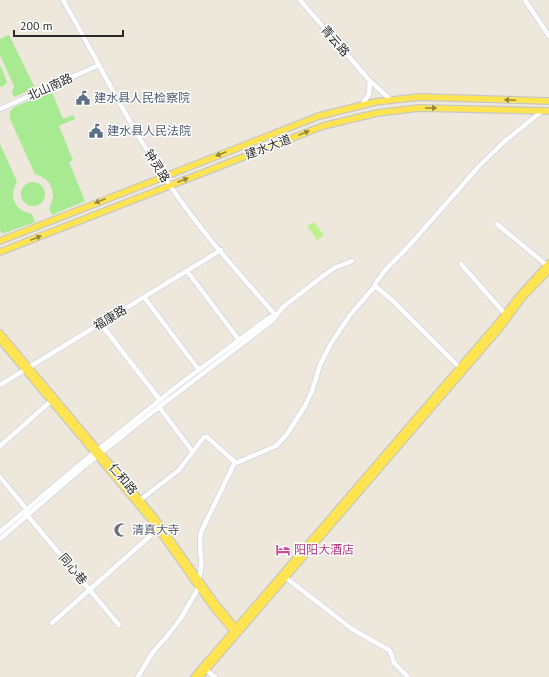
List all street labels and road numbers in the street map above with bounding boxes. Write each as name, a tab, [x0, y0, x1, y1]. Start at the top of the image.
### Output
street label: 青云路	[318, 22, 353, 59]
street label: 北山南路	[25, 70, 75, 103]
street label: 建水大道	[243, 131, 293, 162]
street label: 钟灵路	[142, 146, 173, 185]
street label: 福康路	[90, 302, 129, 333]
street label: 仁和路	[106, 460, 141, 497]
street label: 同心巷	[56, 550, 91, 587]

